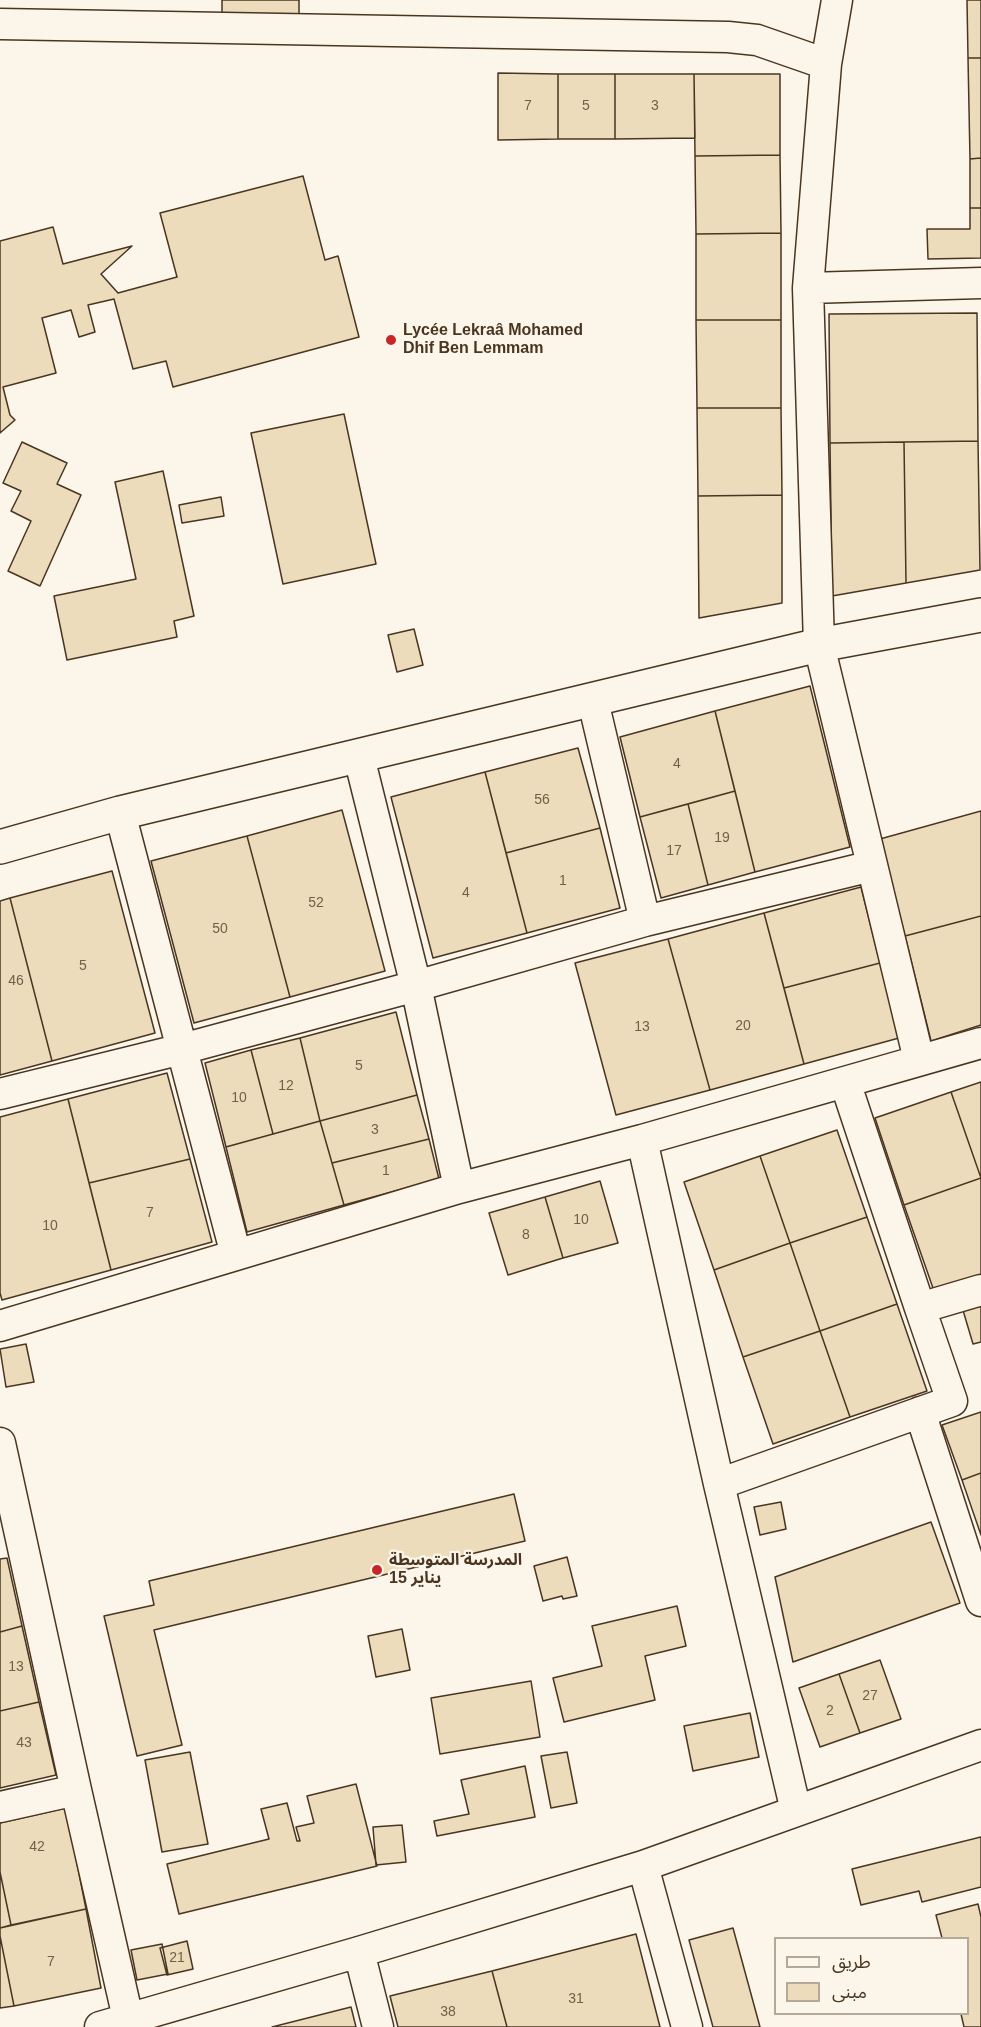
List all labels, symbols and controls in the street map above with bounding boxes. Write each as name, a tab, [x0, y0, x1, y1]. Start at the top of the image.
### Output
house number: 7	[524, 98, 532, 114]
house number: 5	[582, 98, 590, 114]
house number: 3	[651, 98, 659, 114]
place label: Lycée Lekraâ Mohamed Dhif Ben Lemmam	[403, 321, 583, 359]
marker: Lycée Lekraâ Mohamed Dhif Ben Lemmam	[384, 333, 398, 347]
house number: 4	[673, 756, 681, 772]
house number: 56	[534, 792, 550, 808]
house number: 19	[714, 830, 730, 846]
house number: 17	[666, 843, 682, 859]
house number: 1	[559, 873, 567, 889]
house number: 4	[462, 885, 470, 901]
house number: 52	[308, 895, 324, 911]
house number: 50	[212, 921, 228, 937]
house number: 5	[79, 958, 87, 974]
house number: 46	[8, 973, 24, 989]
house number: 20	[735, 1018, 751, 1034]
house number: 13	[634, 1019, 650, 1035]
house number: 5	[355, 1058, 363, 1074]
house number: 12	[278, 1078, 294, 1094]
house number: 10	[231, 1090, 247, 1106]
house number: 3	[371, 1122, 379, 1138]
house number: 1	[382, 1163, 390, 1179]
house number: 7	[146, 1205, 154, 1221]
house number: 10	[573, 1212, 589, 1228]
house number: 10	[42, 1218, 58, 1234]
house number: 8	[522, 1227, 530, 1243]
place label: المدرسة المتوسطة 15 يناير	[389, 1551, 522, 1589]
marker: المدرسة المتوسطة 15 يناير	[370, 1563, 384, 1577]
house number: 13	[8, 1659, 24, 1675]
house number: 27	[862, 1688, 878, 1704]
house number: 2	[826, 1703, 834, 1719]
house number: 43	[16, 1735, 32, 1751]
house number: 42	[29, 1839, 45, 1855]
legend	[774, 1937, 969, 2015]
house number: 21	[169, 1950, 185, 1966]
text: طريق	[832, 1952, 871, 1972]
house number: 7	[47, 1954, 55, 1970]
text: مبنى	[832, 1982, 867, 2002]
house number: 31	[568, 1991, 584, 2007]
house number: 38	[440, 2004, 456, 2020]

